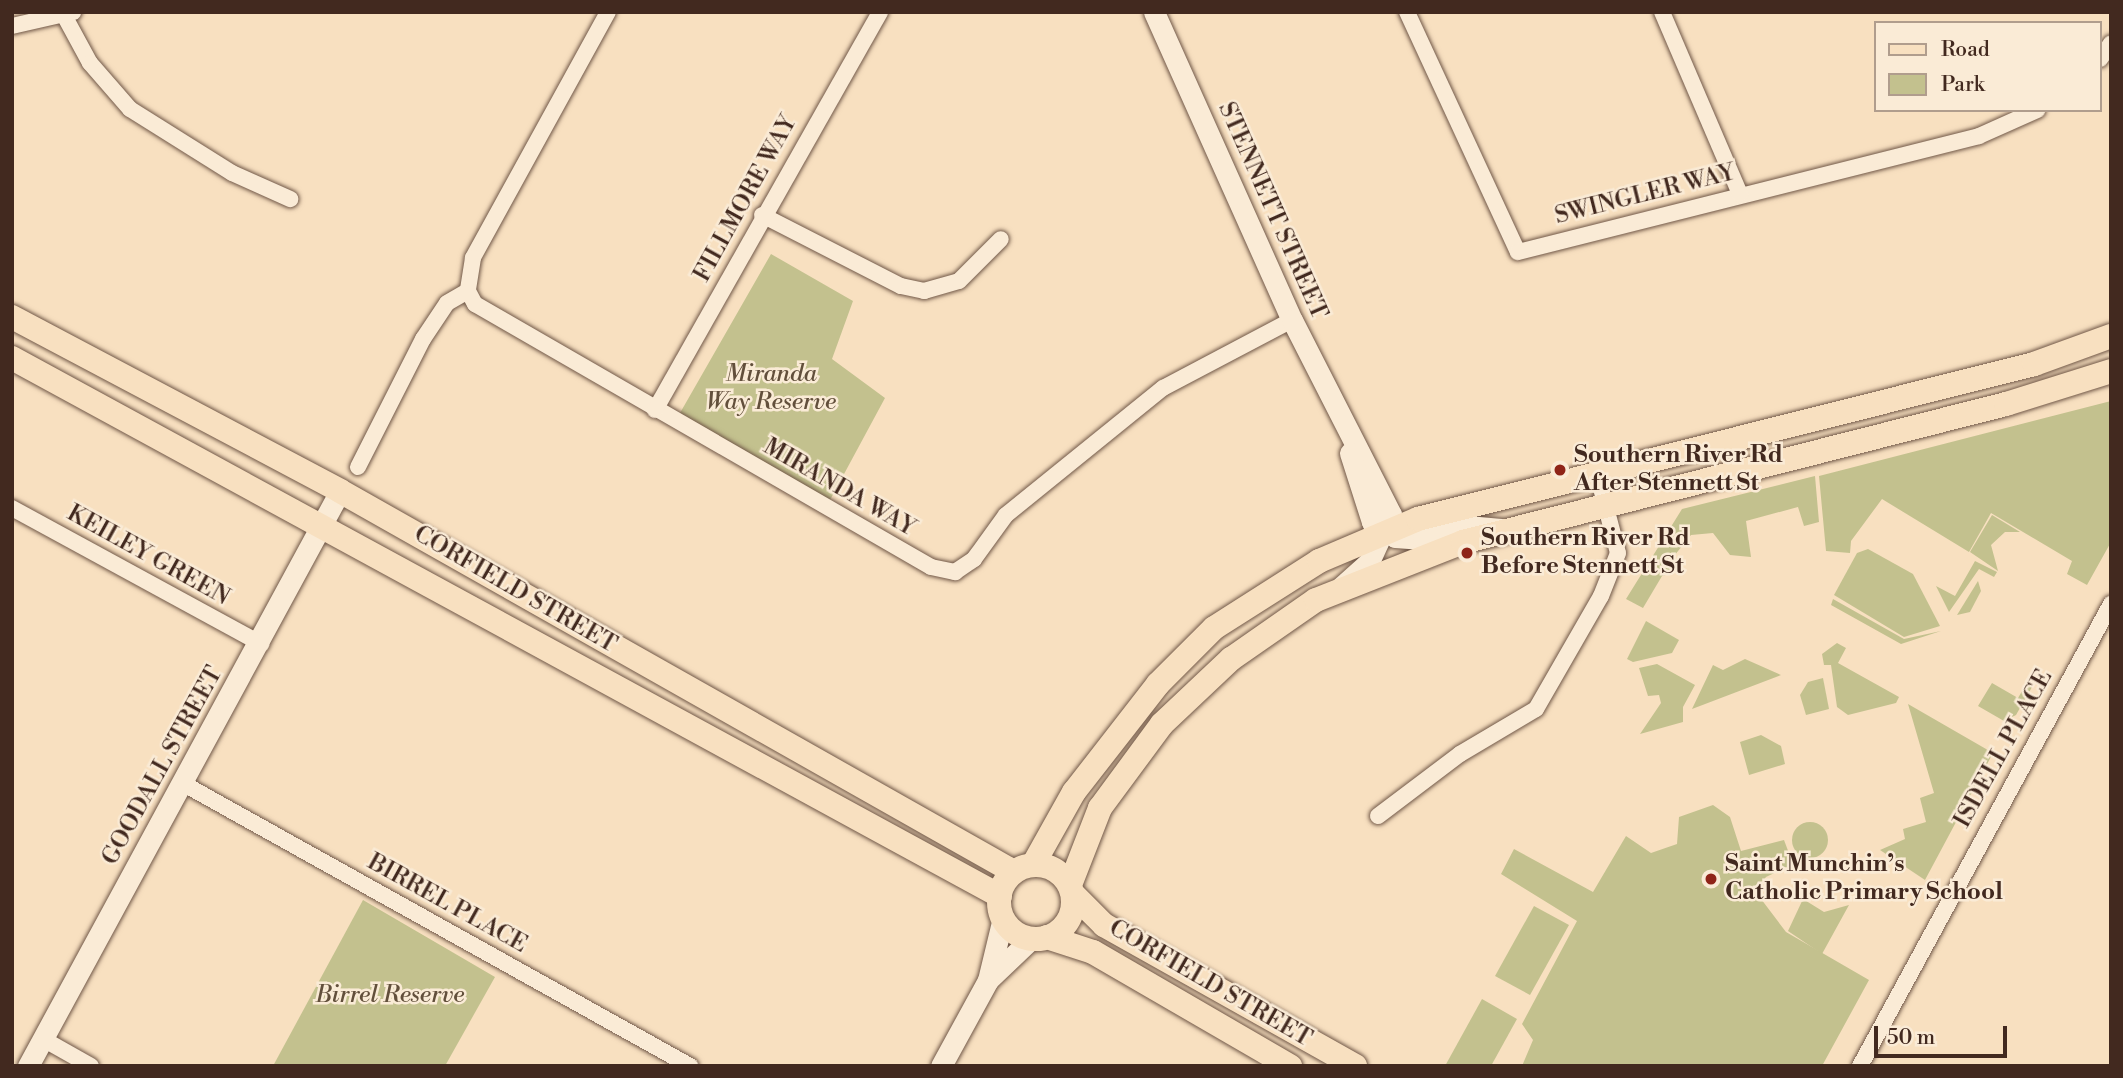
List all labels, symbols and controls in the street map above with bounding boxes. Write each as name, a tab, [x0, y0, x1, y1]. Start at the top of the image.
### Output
legend	[1874, 21, 2102, 112]
text: Road	[1941, 37, 1990, 63]
text: Park	[1941, 72, 1985, 98]
street label: STENNETT STREET	[1211, 98, 1333, 324]
street label: FILLMORE WAY	[688, 111, 804, 287]
street label: SWINGLER WAY	[1552, 159, 1738, 231]
park label: Miranda Way Reserve	[706, 361, 836, 417]
street label: MIRANDA WAY	[758, 433, 920, 543]
place label: Southern River Rd After Stennett St	[1574, 442, 1783, 498]
marker: Southern River Rd After Stennett St	[1552, 462, 1568, 478]
street label: KEILEY GREEN	[62, 499, 234, 613]
street label: CORFIELD STREET	[408, 520, 622, 660]
place label: Southern River Rd Before Stennett St	[1481, 525, 1690, 581]
marker: Southern River Rd Before Stennett St	[1459, 545, 1475, 561]
street label: GOODALL STREET	[96, 662, 230, 870]
street label: ISDELL PLACE	[1949, 665, 2059, 833]
street label: BIRREL PLACE	[362, 848, 532, 960]
place label: Saint Munchin’s Catholic Primary School	[1725, 851, 2003, 907]
marker: Saint Munchin’s Catholic Primary School	[1703, 871, 1719, 887]
street label: CORFIELD STREET	[1103, 914, 1317, 1054]
park label: Birrel Reserve	[316, 982, 464, 1010]
scale bar	[1878, 1012, 2011, 1056]
text: 50 m	[1887, 1025, 1935, 1051]

